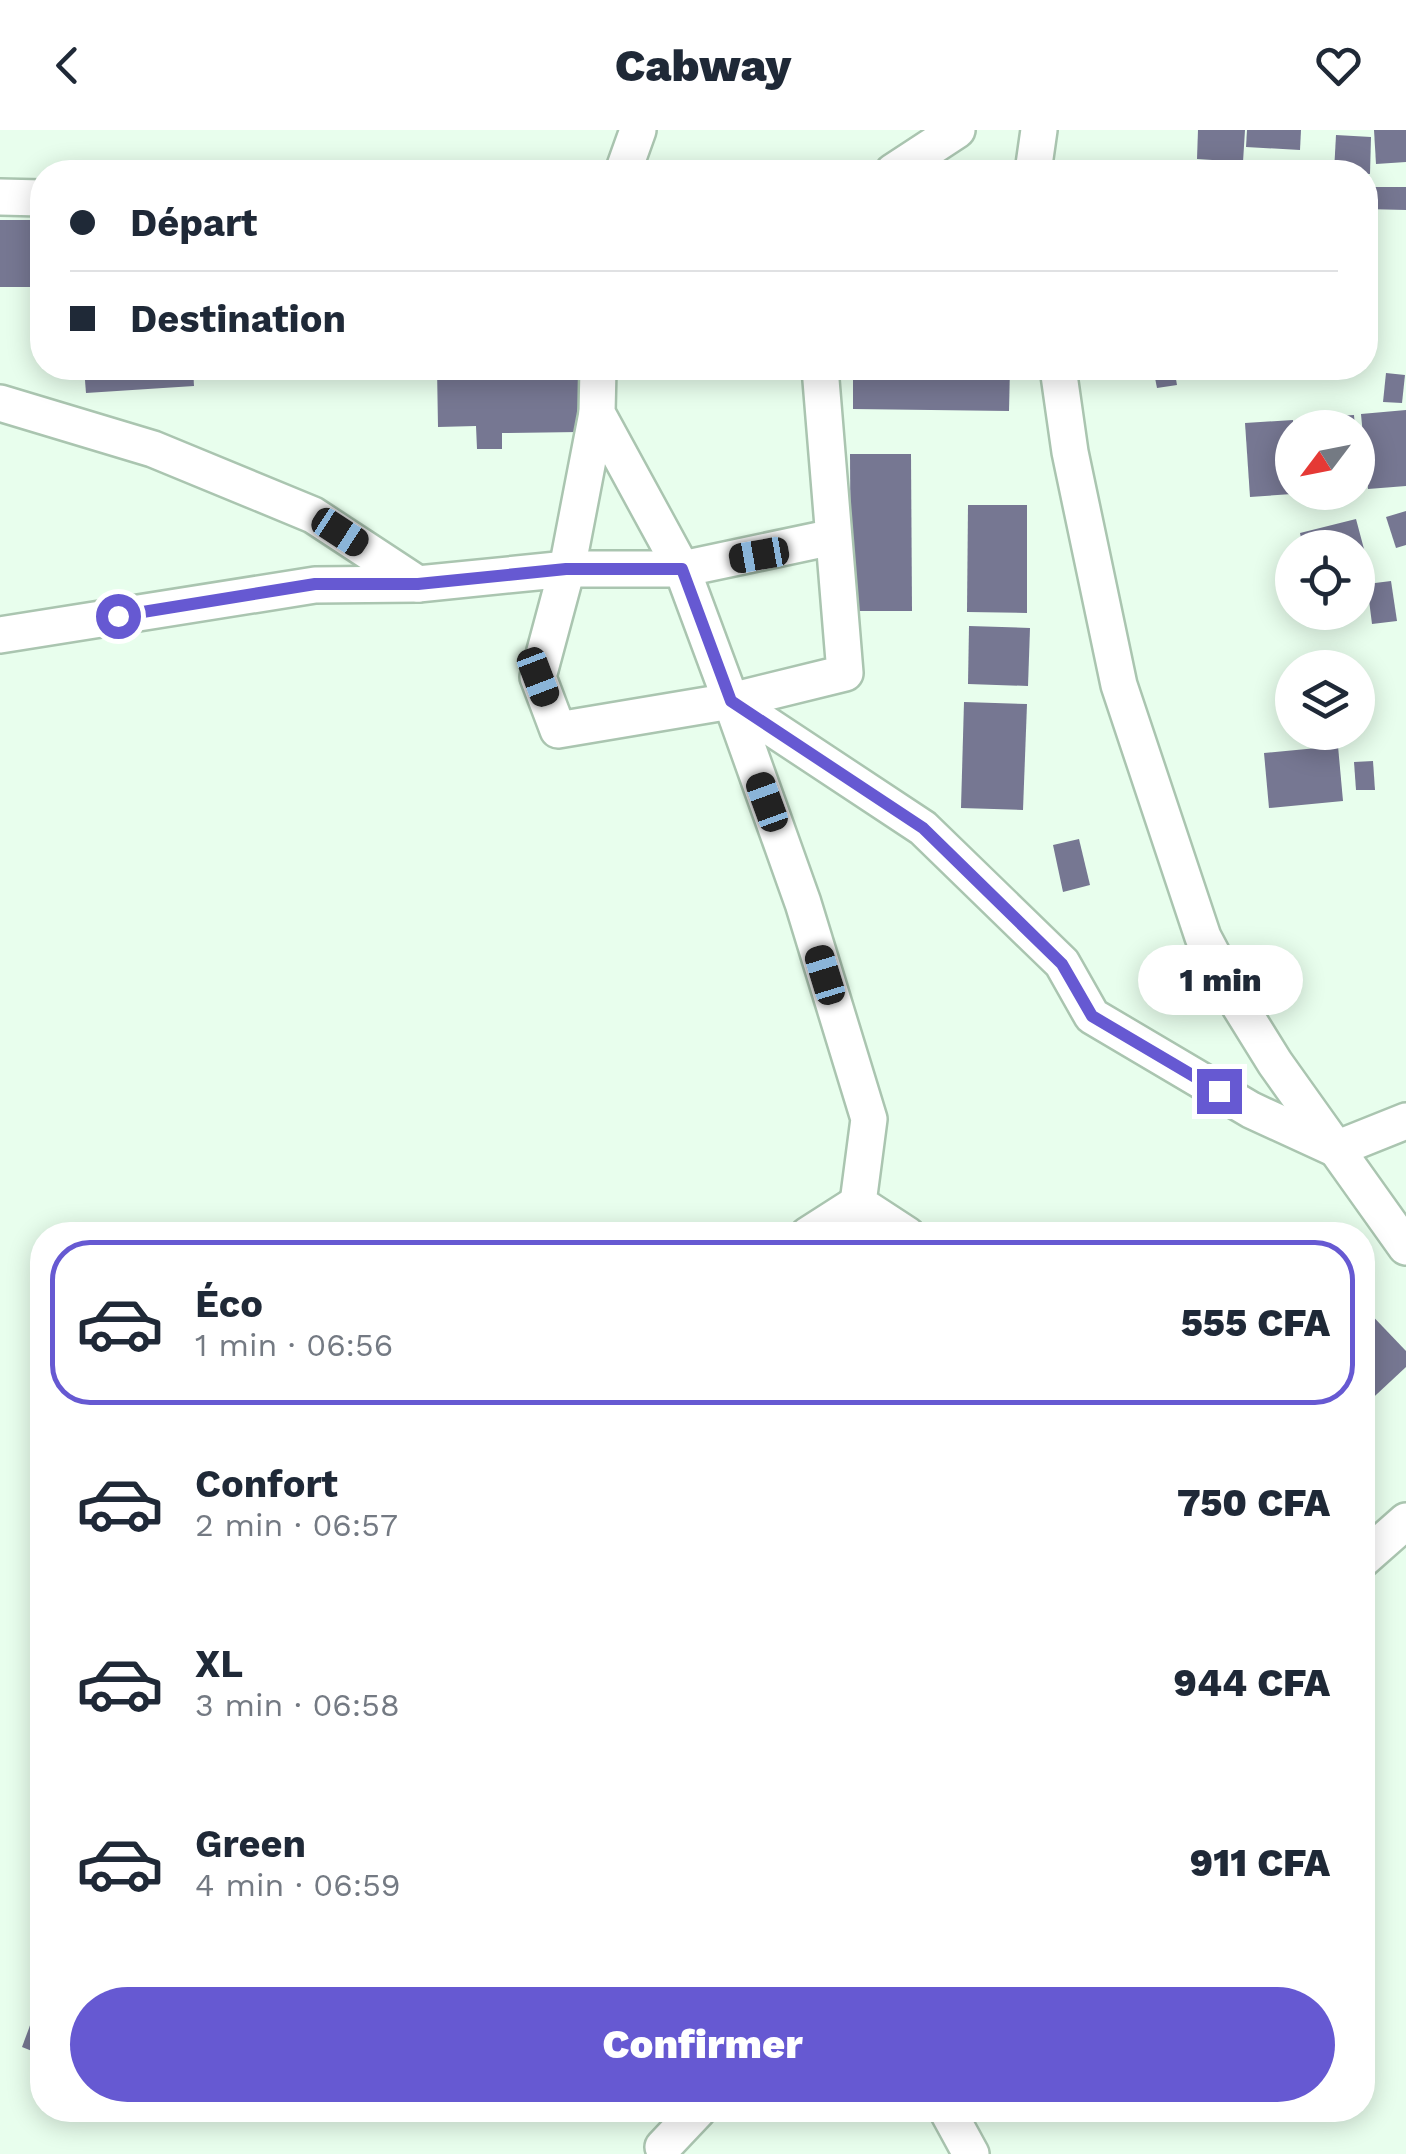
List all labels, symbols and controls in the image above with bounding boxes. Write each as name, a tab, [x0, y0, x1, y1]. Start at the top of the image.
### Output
icon: back	[40, 38, 95, 93]
icon: heart	[1311, 38, 1366, 93]
text: Cabway	[615, 39, 791, 92]
text: Départ	[130, 201, 257, 245]
text: Destination	[130, 297, 346, 341]
north arrow	[1275, 410, 1375, 510]
map controls	[1275, 410, 1375, 750]
car	[307, 503, 373, 561]
button: locate	[1275, 530, 1375, 630]
car	[727, 535, 791, 575]
route start	[96, 594, 141, 639]
car	[513, 644, 563, 710]
button: layers	[1275, 650, 1375, 750]
car	[743, 769, 791, 835]
car	[802, 942, 848, 1008]
callout: 1 min	[1136, 946, 1302, 1016]
text: 1 min	[1179, 961, 1262, 999]
route end	[1197, 1069, 1242, 1114]
icon: car	[75, 1278, 165, 1368]
text: Éco	[195, 1282, 263, 1326]
text: 555 CFA	[1181, 1301, 1330, 1345]
text: 1 min · 06:56	[195, 1326, 393, 1364]
icon: car	[75, 1458, 165, 1548]
text: Confort	[195, 1462, 338, 1506]
text: 750 CFA	[1177, 1481, 1330, 1525]
text: 2 min · 06:57	[195, 1506, 398, 1544]
icon: car	[75, 1638, 165, 1728]
text: XL	[195, 1642, 243, 1686]
text: 944 CFA	[1174, 1661, 1330, 1705]
text: 3 min · 06:58	[195, 1686, 400, 1724]
icon: car	[75, 1818, 165, 1908]
text: Green	[195, 1822, 306, 1866]
text: 911 CFA	[1190, 1841, 1330, 1885]
text: 4 min · 06:59	[195, 1866, 401, 1904]
button: Confirmer	[70, 1987, 1335, 2102]

